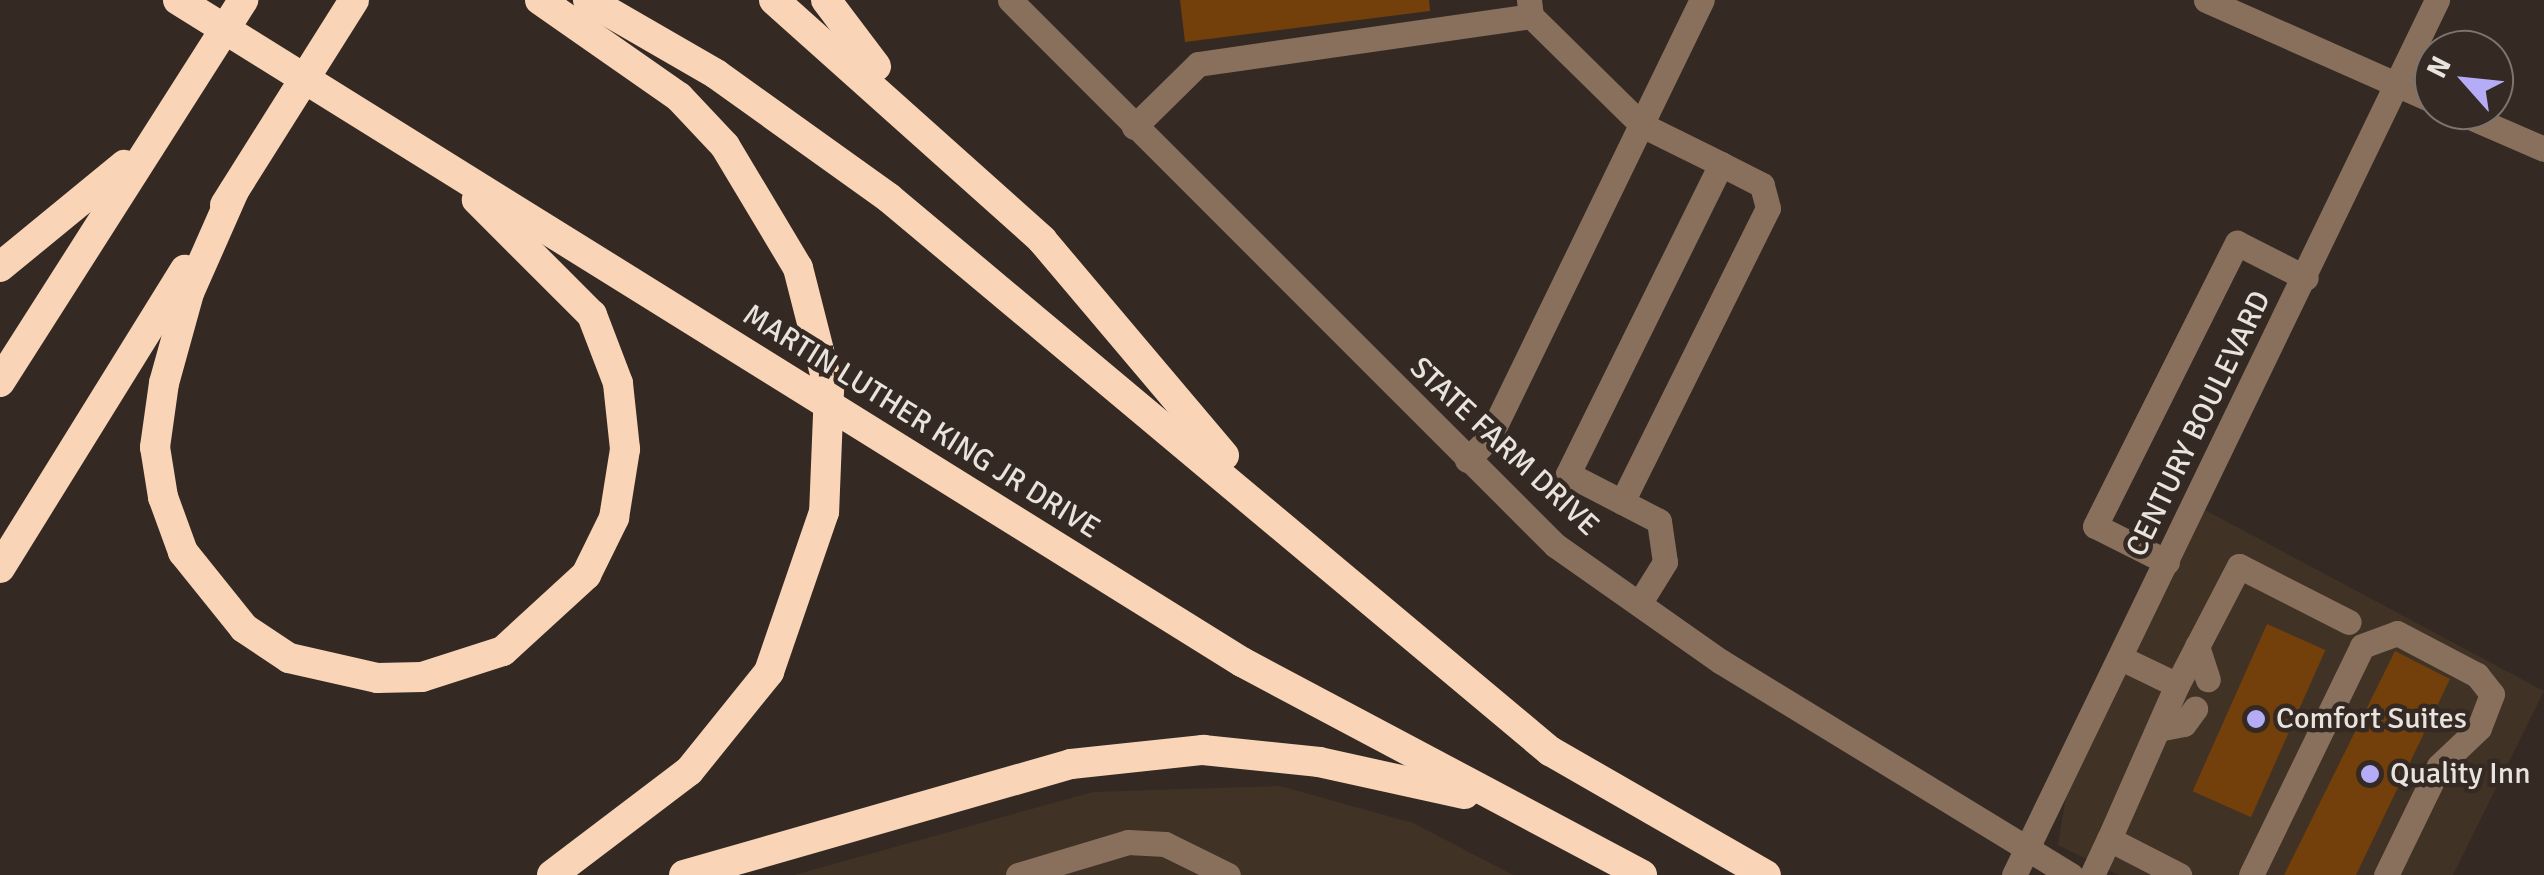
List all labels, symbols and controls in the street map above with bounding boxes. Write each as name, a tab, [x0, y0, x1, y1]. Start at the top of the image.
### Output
north arrow	[2414, 30, 2514, 130]
text: N	[2419, 51, 2459, 84]
street label: CENTURY BOULEVARD	[2119, 285, 2279, 563]
street label: MARTIN LUTHER KING JR DRIVE	[736, 297, 1106, 547]
street label: STATE FARM DRIVE	[1402, 350, 1606, 544]
place label: Comfort Suites	[2276, 701, 2467, 737]
marker: Comfort Suites	[2245, 708, 2267, 730]
place label: Quality Inn	[2390, 756, 2531, 792]
marker: Quality Inn	[2359, 763, 2381, 785]

